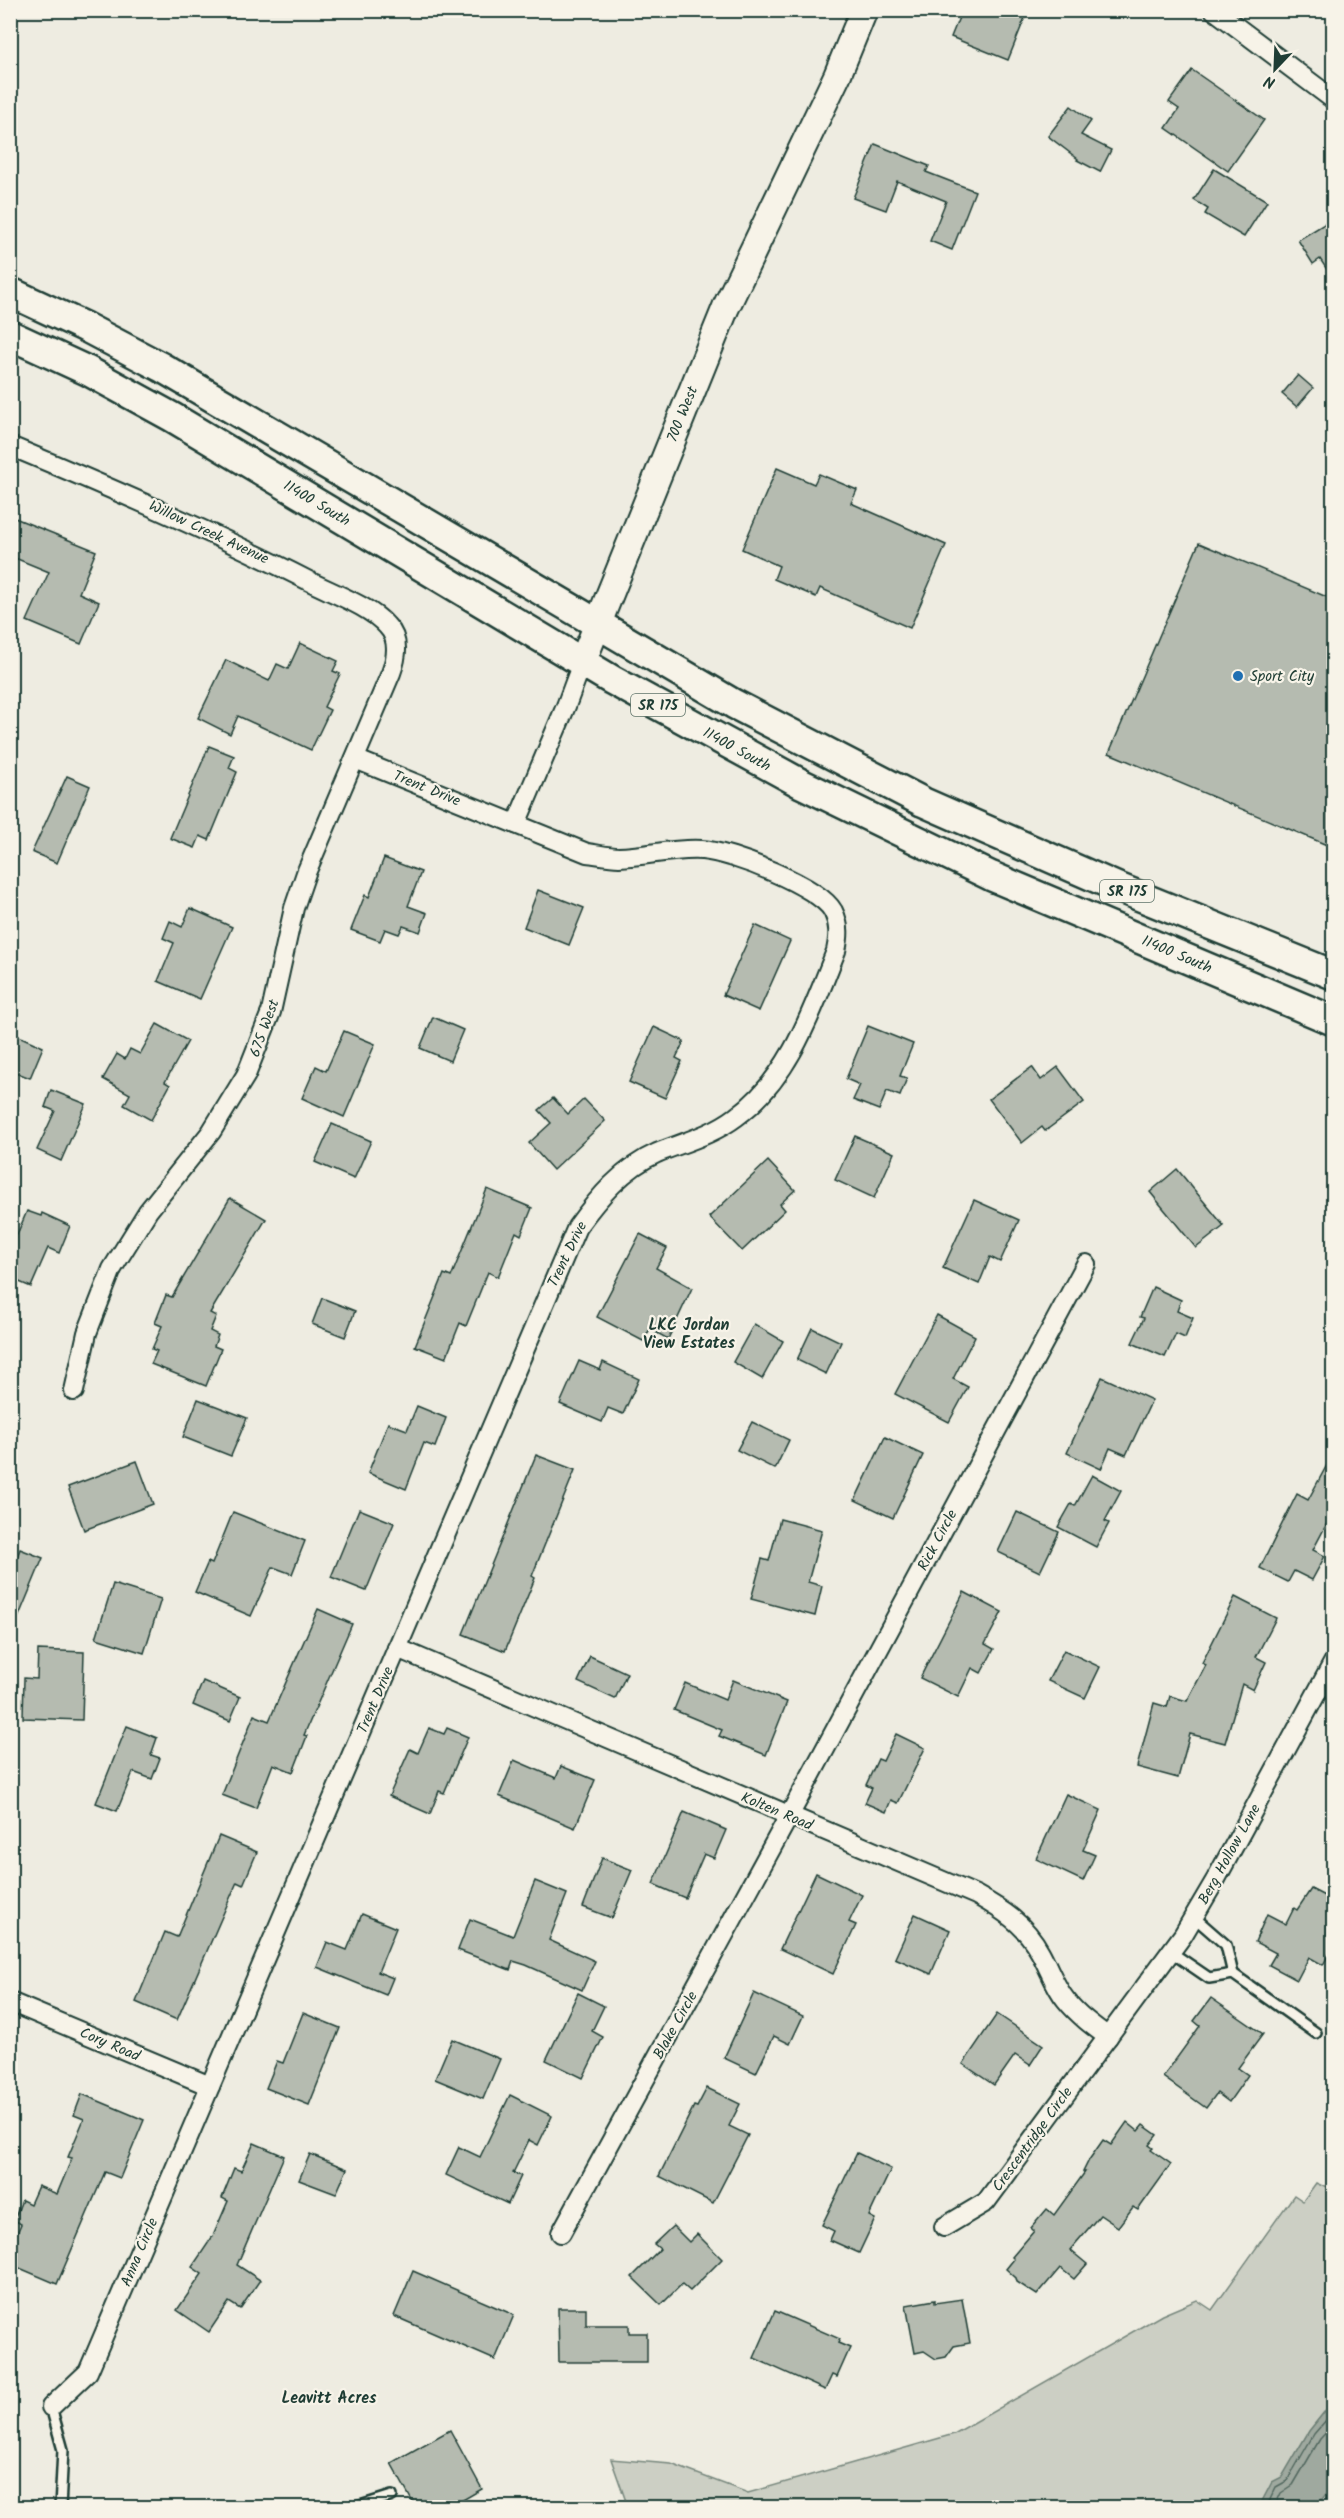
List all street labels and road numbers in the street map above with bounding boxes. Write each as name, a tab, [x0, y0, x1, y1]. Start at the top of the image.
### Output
street label: 700 West	[661, 383, 705, 446]
street label: 11400 South	[278, 474, 355, 533]
street label: Willow Creek Avenue	[144, 495, 273, 571]
road number: SR 175	[631, 694, 685, 716]
street label: 11400 South	[698, 721, 775, 778]
street label: Trent Drive	[389, 765, 464, 813]
road number: SR 175	[1100, 880, 1154, 902]
street label: 11400 South	[1138, 929, 1216, 981]
street label: 675 West	[243, 996, 287, 1061]
street label: Trent Drive	[542, 1217, 594, 1292]
street label: Rick Circle	[912, 1505, 964, 1576]
street label: Trent Drive	[351, 1663, 401, 1738]
street label: Kolten Road	[737, 1786, 817, 1838]
street label: Berg Hollow Lane	[1192, 1800, 1268, 1909]
street label: Blake Circle	[647, 1987, 705, 2064]
street label: Cory Road	[76, 2021, 144, 2069]
street label: Crescentridge Circle	[986, 2082, 1079, 2197]
street label: Anna Circle	[115, 2214, 165, 2291]

